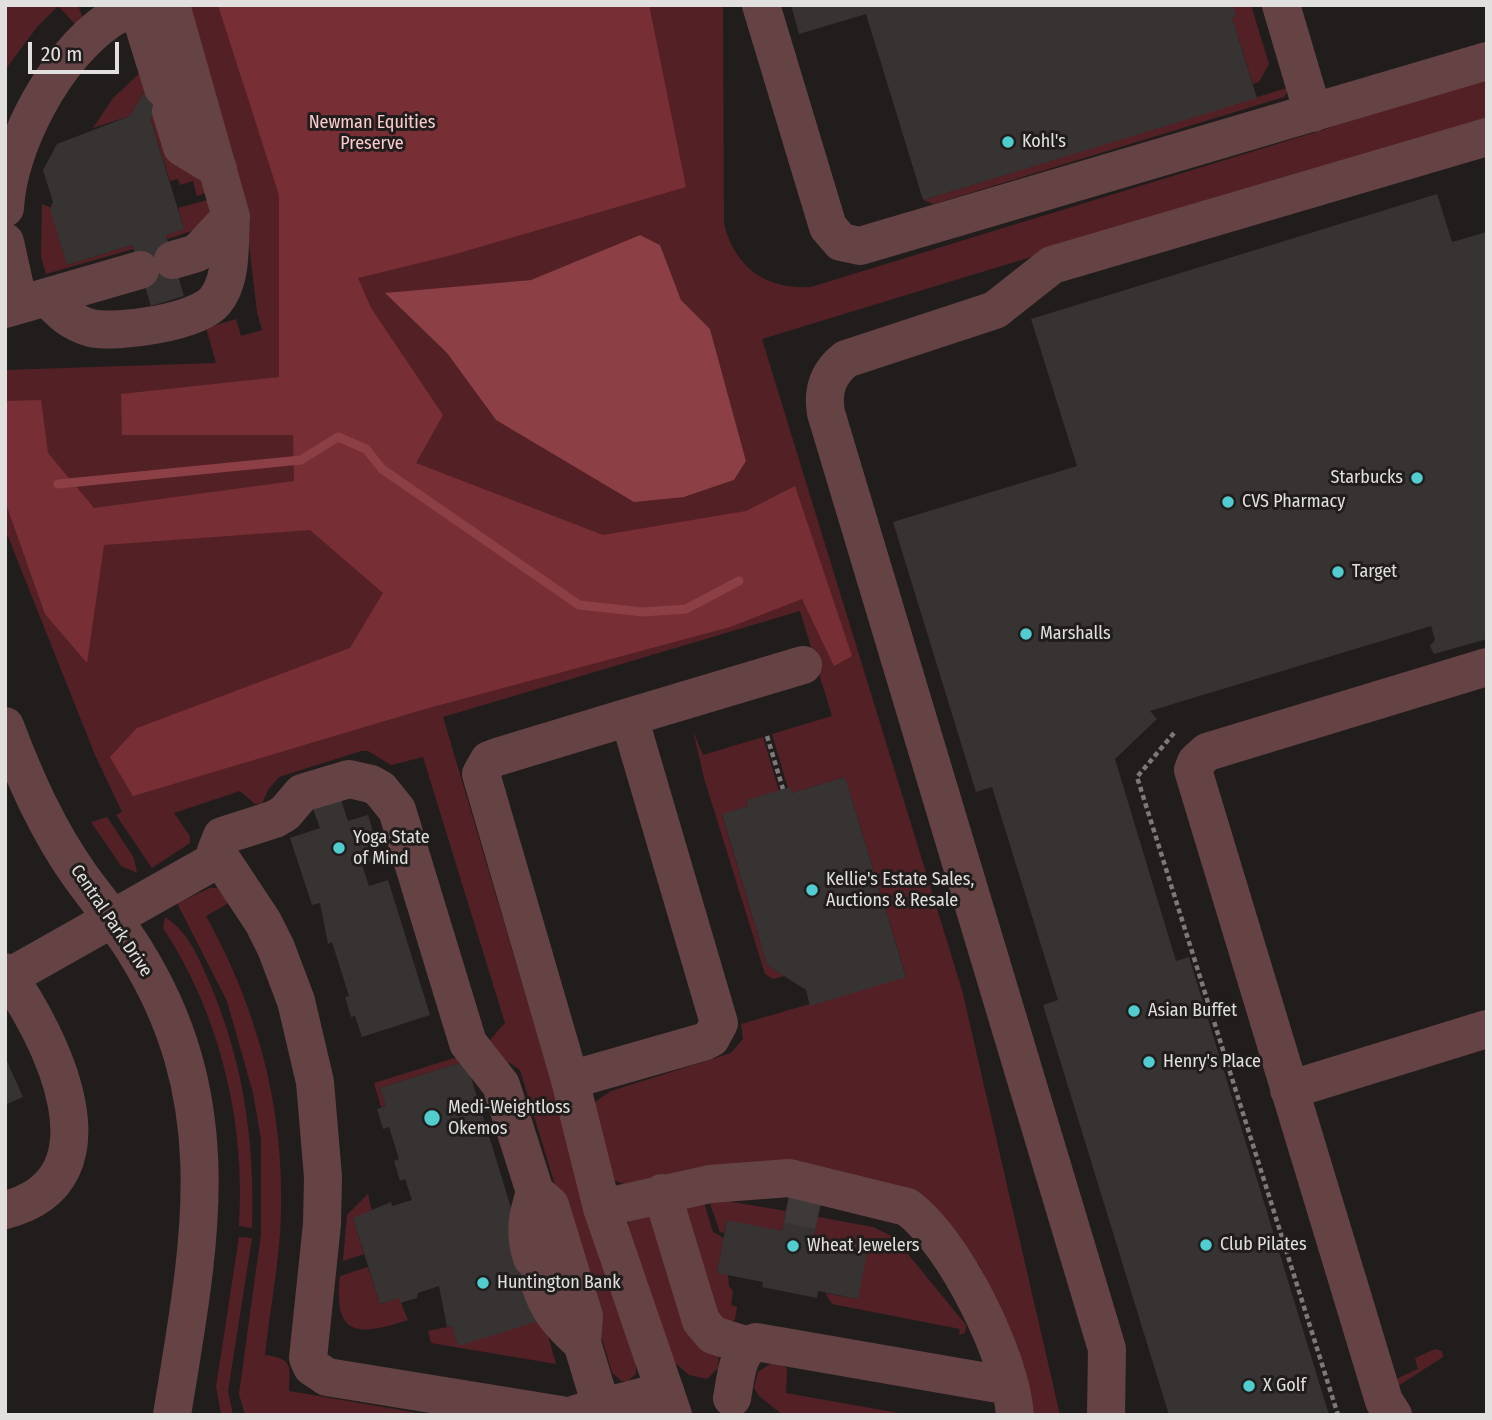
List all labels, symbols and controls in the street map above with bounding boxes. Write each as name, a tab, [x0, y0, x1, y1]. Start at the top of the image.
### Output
scale bar	[32, 28, 122, 72]
text: 20 m	[41, 41, 82, 67]
park label: Newman Equities Preserve	[309, 112, 435, 154]
place label: Kohl's	[1022, 131, 1066, 153]
marker: Kohl's	[1000, 134, 1016, 150]
place label: Starbucks	[1331, 467, 1403, 489]
marker: Starbucks	[1409, 470, 1425, 486]
place label: CVS Pharmacy	[1242, 491, 1345, 513]
marker: CVS Pharmacy	[1220, 494, 1236, 510]
place label: Target	[1352, 561, 1397, 583]
marker: Target	[1330, 564, 1346, 580]
place label: Marshalls	[1040, 623, 1111, 645]
marker: Marshalls	[1018, 626, 1034, 642]
place label: Yoga State of Mind	[353, 827, 430, 870]
marker: Yoga State of Mind	[331, 840, 347, 856]
street label: Central Park Drive	[66, 861, 156, 981]
place label: Kellie's Estate Sales, Auctions & Resale	[826, 869, 974, 912]
marker: Kellie's Estate Sales, Auctions & Resale	[804, 882, 820, 898]
place label: Asian Buffet	[1148, 1000, 1237, 1022]
marker: Asian Buffet	[1126, 1003, 1142, 1019]
place label: Henry's Place	[1163, 1051, 1261, 1073]
marker: Henry's Place	[1141, 1054, 1157, 1070]
place label: Medi-Weightloss Okemos	[448, 1097, 570, 1140]
marker: Medi-Weightloss Okemos	[422, 1108, 442, 1128]
place label: Club Pilates	[1220, 1234, 1307, 1256]
place label: Wheat Jewelers	[807, 1235, 919, 1257]
marker: Club Pilates	[1198, 1237, 1214, 1253]
marker: Wheat Jewelers	[785, 1238, 801, 1254]
place label: Huntington Bank	[497, 1272, 621, 1294]
marker: Huntington Bank	[475, 1275, 491, 1291]
place label: X Golf	[1263, 1375, 1306, 1397]
marker: X Golf	[1241, 1378, 1257, 1394]

